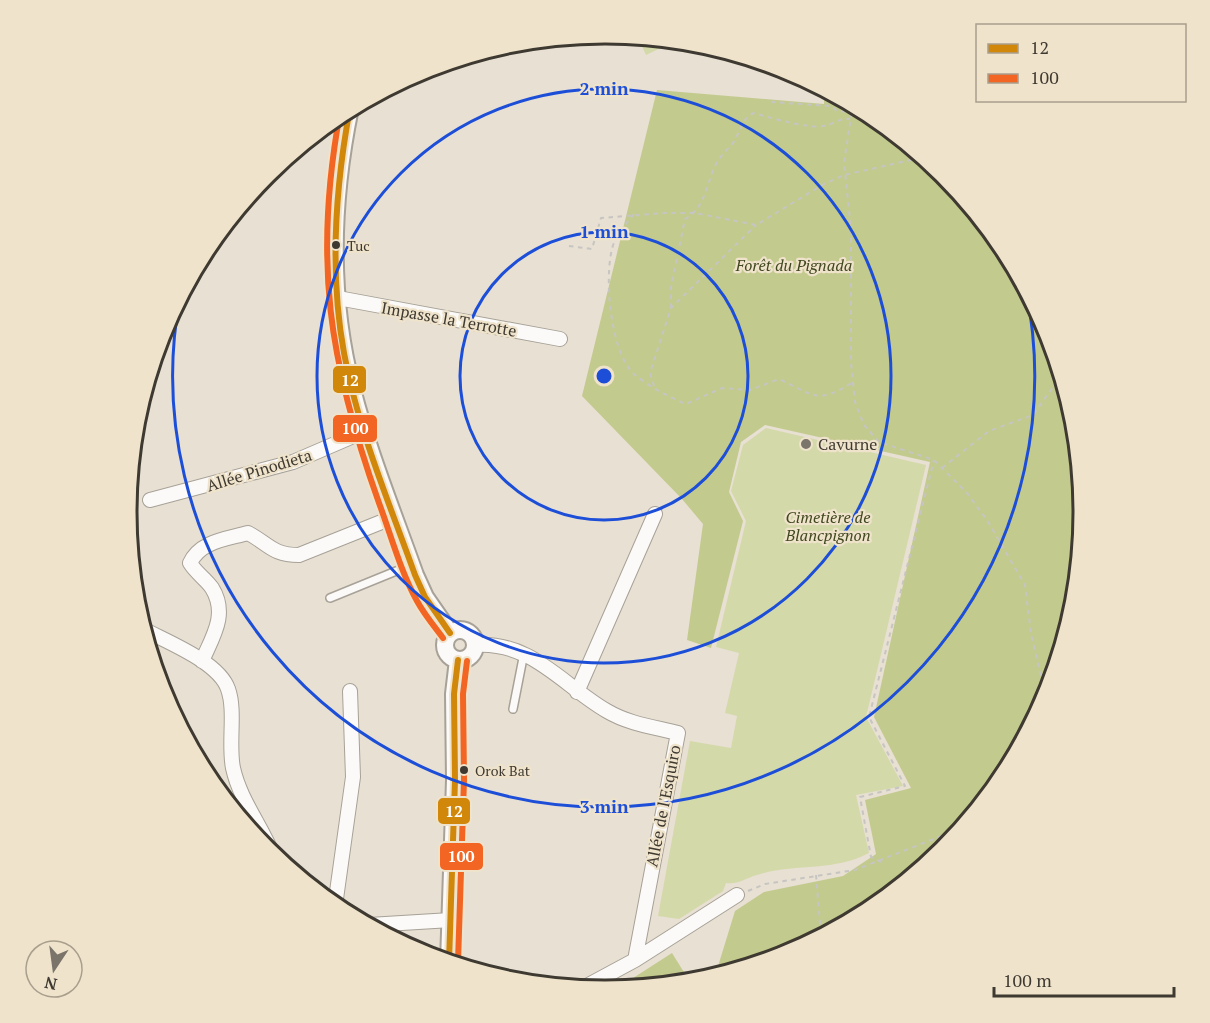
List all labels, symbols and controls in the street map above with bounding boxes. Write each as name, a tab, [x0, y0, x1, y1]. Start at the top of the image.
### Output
legend	[976, 24, 1186, 102]
text: 12	[1030, 35, 1049, 59]
text: 100	[1030, 65, 1059, 89]
text: 2 min	[579, 76, 629, 100]
text: 1 min	[579, 219, 629, 243]
place label: Tuc	[347, 236, 370, 255]
marker: Tuc	[330, 239, 342, 251]
park label: Forêt du Pignada	[735, 254, 852, 276]
street label: Impasse la Terrotte	[380, 296, 518, 342]
line badge: 12	[332, 365, 367, 394]
centre of rings	[594, 366, 614, 386]
text: 12	[341, 369, 359, 391]
line badge: 100	[332, 414, 378, 443]
text: 100	[341, 417, 369, 439]
place label: Cavurne	[818, 433, 877, 455]
marker: Cavurne	[799, 437, 813, 451]
street label: Allée Pinodieta	[204, 444, 314, 496]
park label: Cimetière de Blancpignon	[784, 506, 871, 546]
street label: Allée de l'Esquiro	[640, 743, 686, 869]
place label: Orok Bat	[475, 761, 531, 780]
marker: Orok Bat	[458, 764, 470, 776]
text: 3 min	[579, 794, 629, 818]
line badge: 12	[437, 797, 471, 825]
text: 12	[445, 800, 463, 822]
line badge: 100	[439, 842, 484, 871]
text: 100	[447, 845, 475, 867]
north arrow	[24, 939, 84, 999]
scale bar	[994, 960, 1174, 998]
text: 100 m	[1003, 968, 1052, 992]
text: N	[42, 972, 59, 996]

